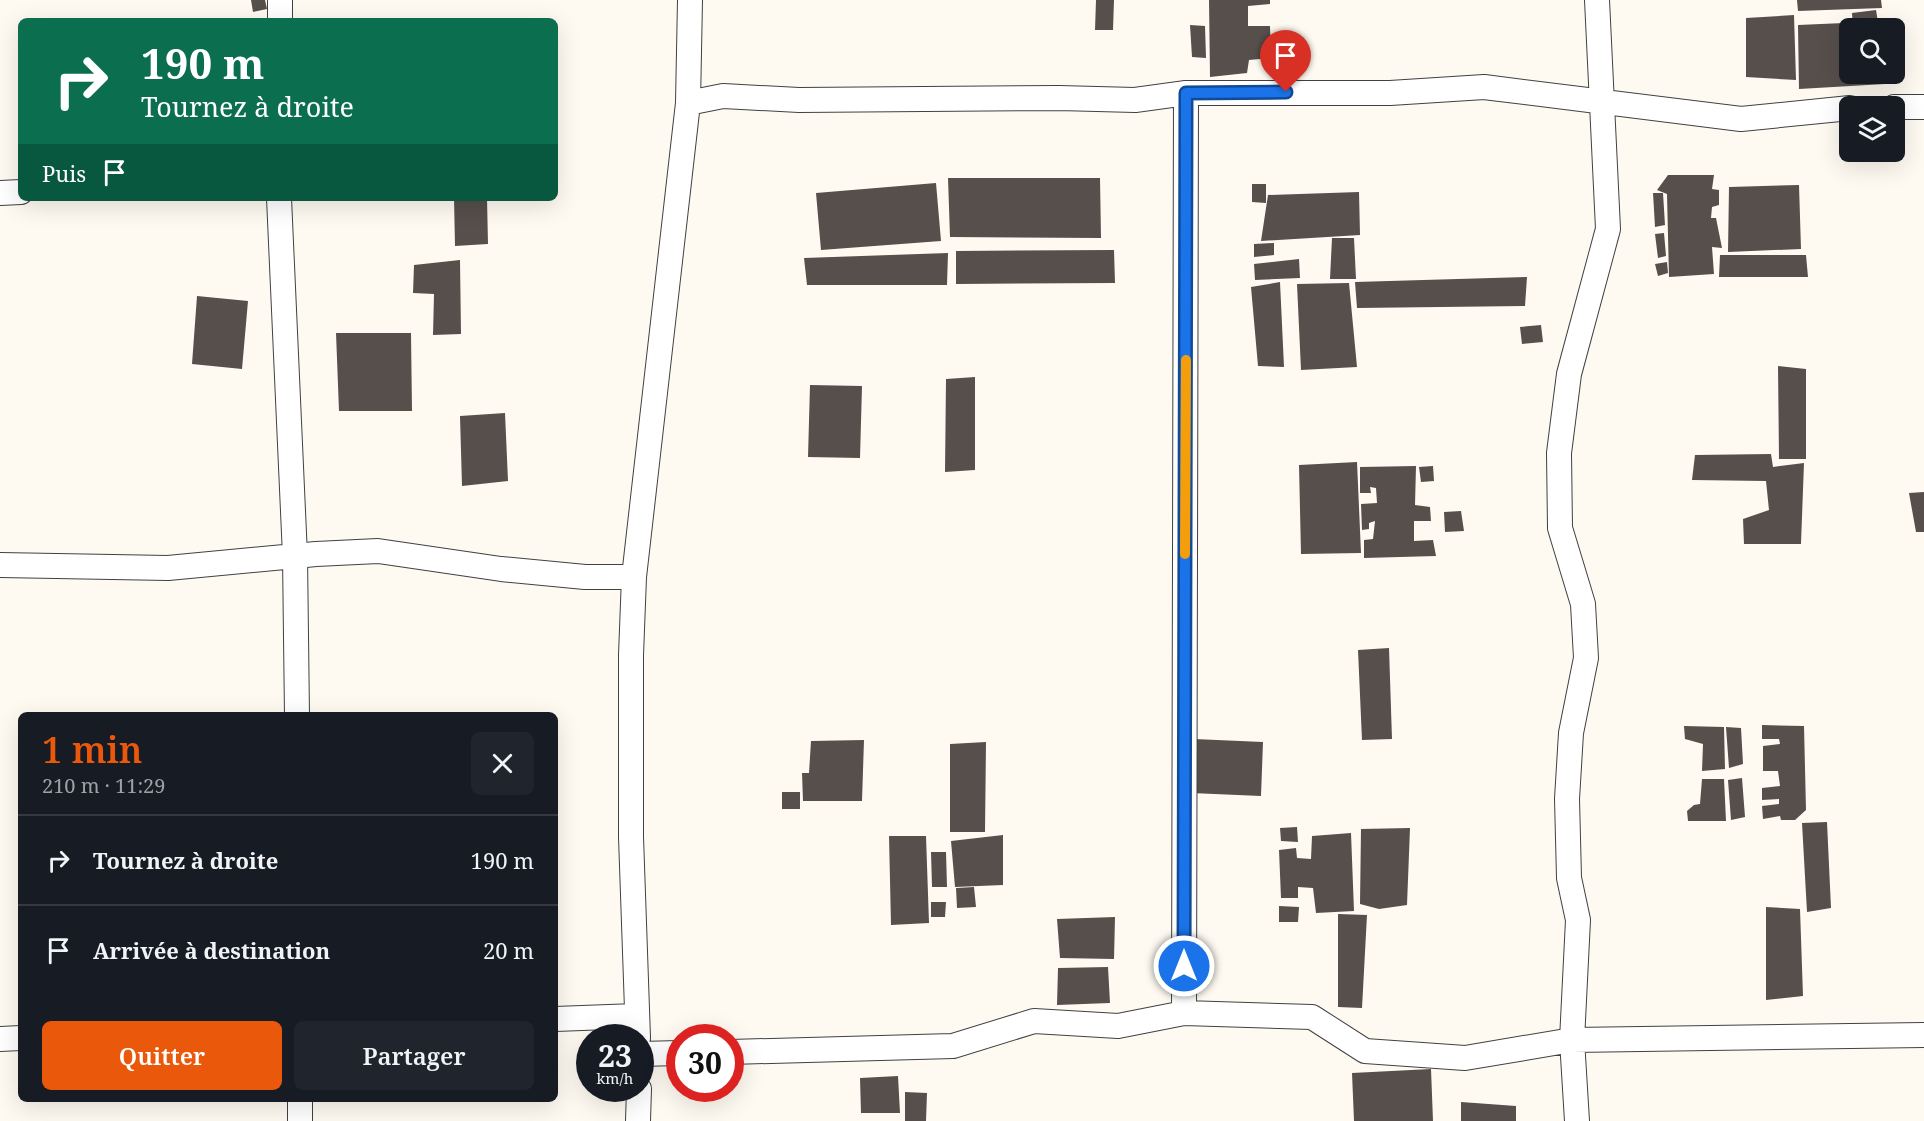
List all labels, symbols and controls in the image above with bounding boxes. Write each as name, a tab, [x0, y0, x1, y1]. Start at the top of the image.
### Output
map controls	[1839, 18, 1905, 162]
button: search	[1839, 18, 1905, 84]
pin	[1260, 30, 1311, 92]
text: 190 m	[141, 34, 265, 91]
icon: arrive	[1269, 39, 1302, 72]
icon: right	[42, 42, 120, 120]
text: Tournez à droite	[141, 88, 354, 125]
button: layers	[1839, 96, 1905, 162]
icon: arrive	[98, 156, 131, 189]
text: Puis	[42, 158, 86, 188]
text: 1 min	[42, 725, 143, 774]
button: close	[471, 732, 534, 795]
text: 210 m · 11:29	[42, 772, 165, 799]
icon: right	[42, 844, 75, 877]
text: Tournez à droite	[93, 845, 278, 875]
text: 190 m	[471, 845, 534, 875]
icon: arrive	[42, 934, 75, 967]
position arrow	[1152, 934, 1216, 998]
text: Arrivée à destination	[93, 935, 330, 965]
text: 20 m	[483, 935, 534, 965]
button: Quitter	[42, 1021, 282, 1090]
button: Partager	[294, 1021, 534, 1090]
speed limit sign: 30	[666, 1024, 744, 1102]
text: 23	[598, 1035, 632, 1076]
text: km/h	[597, 1068, 633, 1088]

